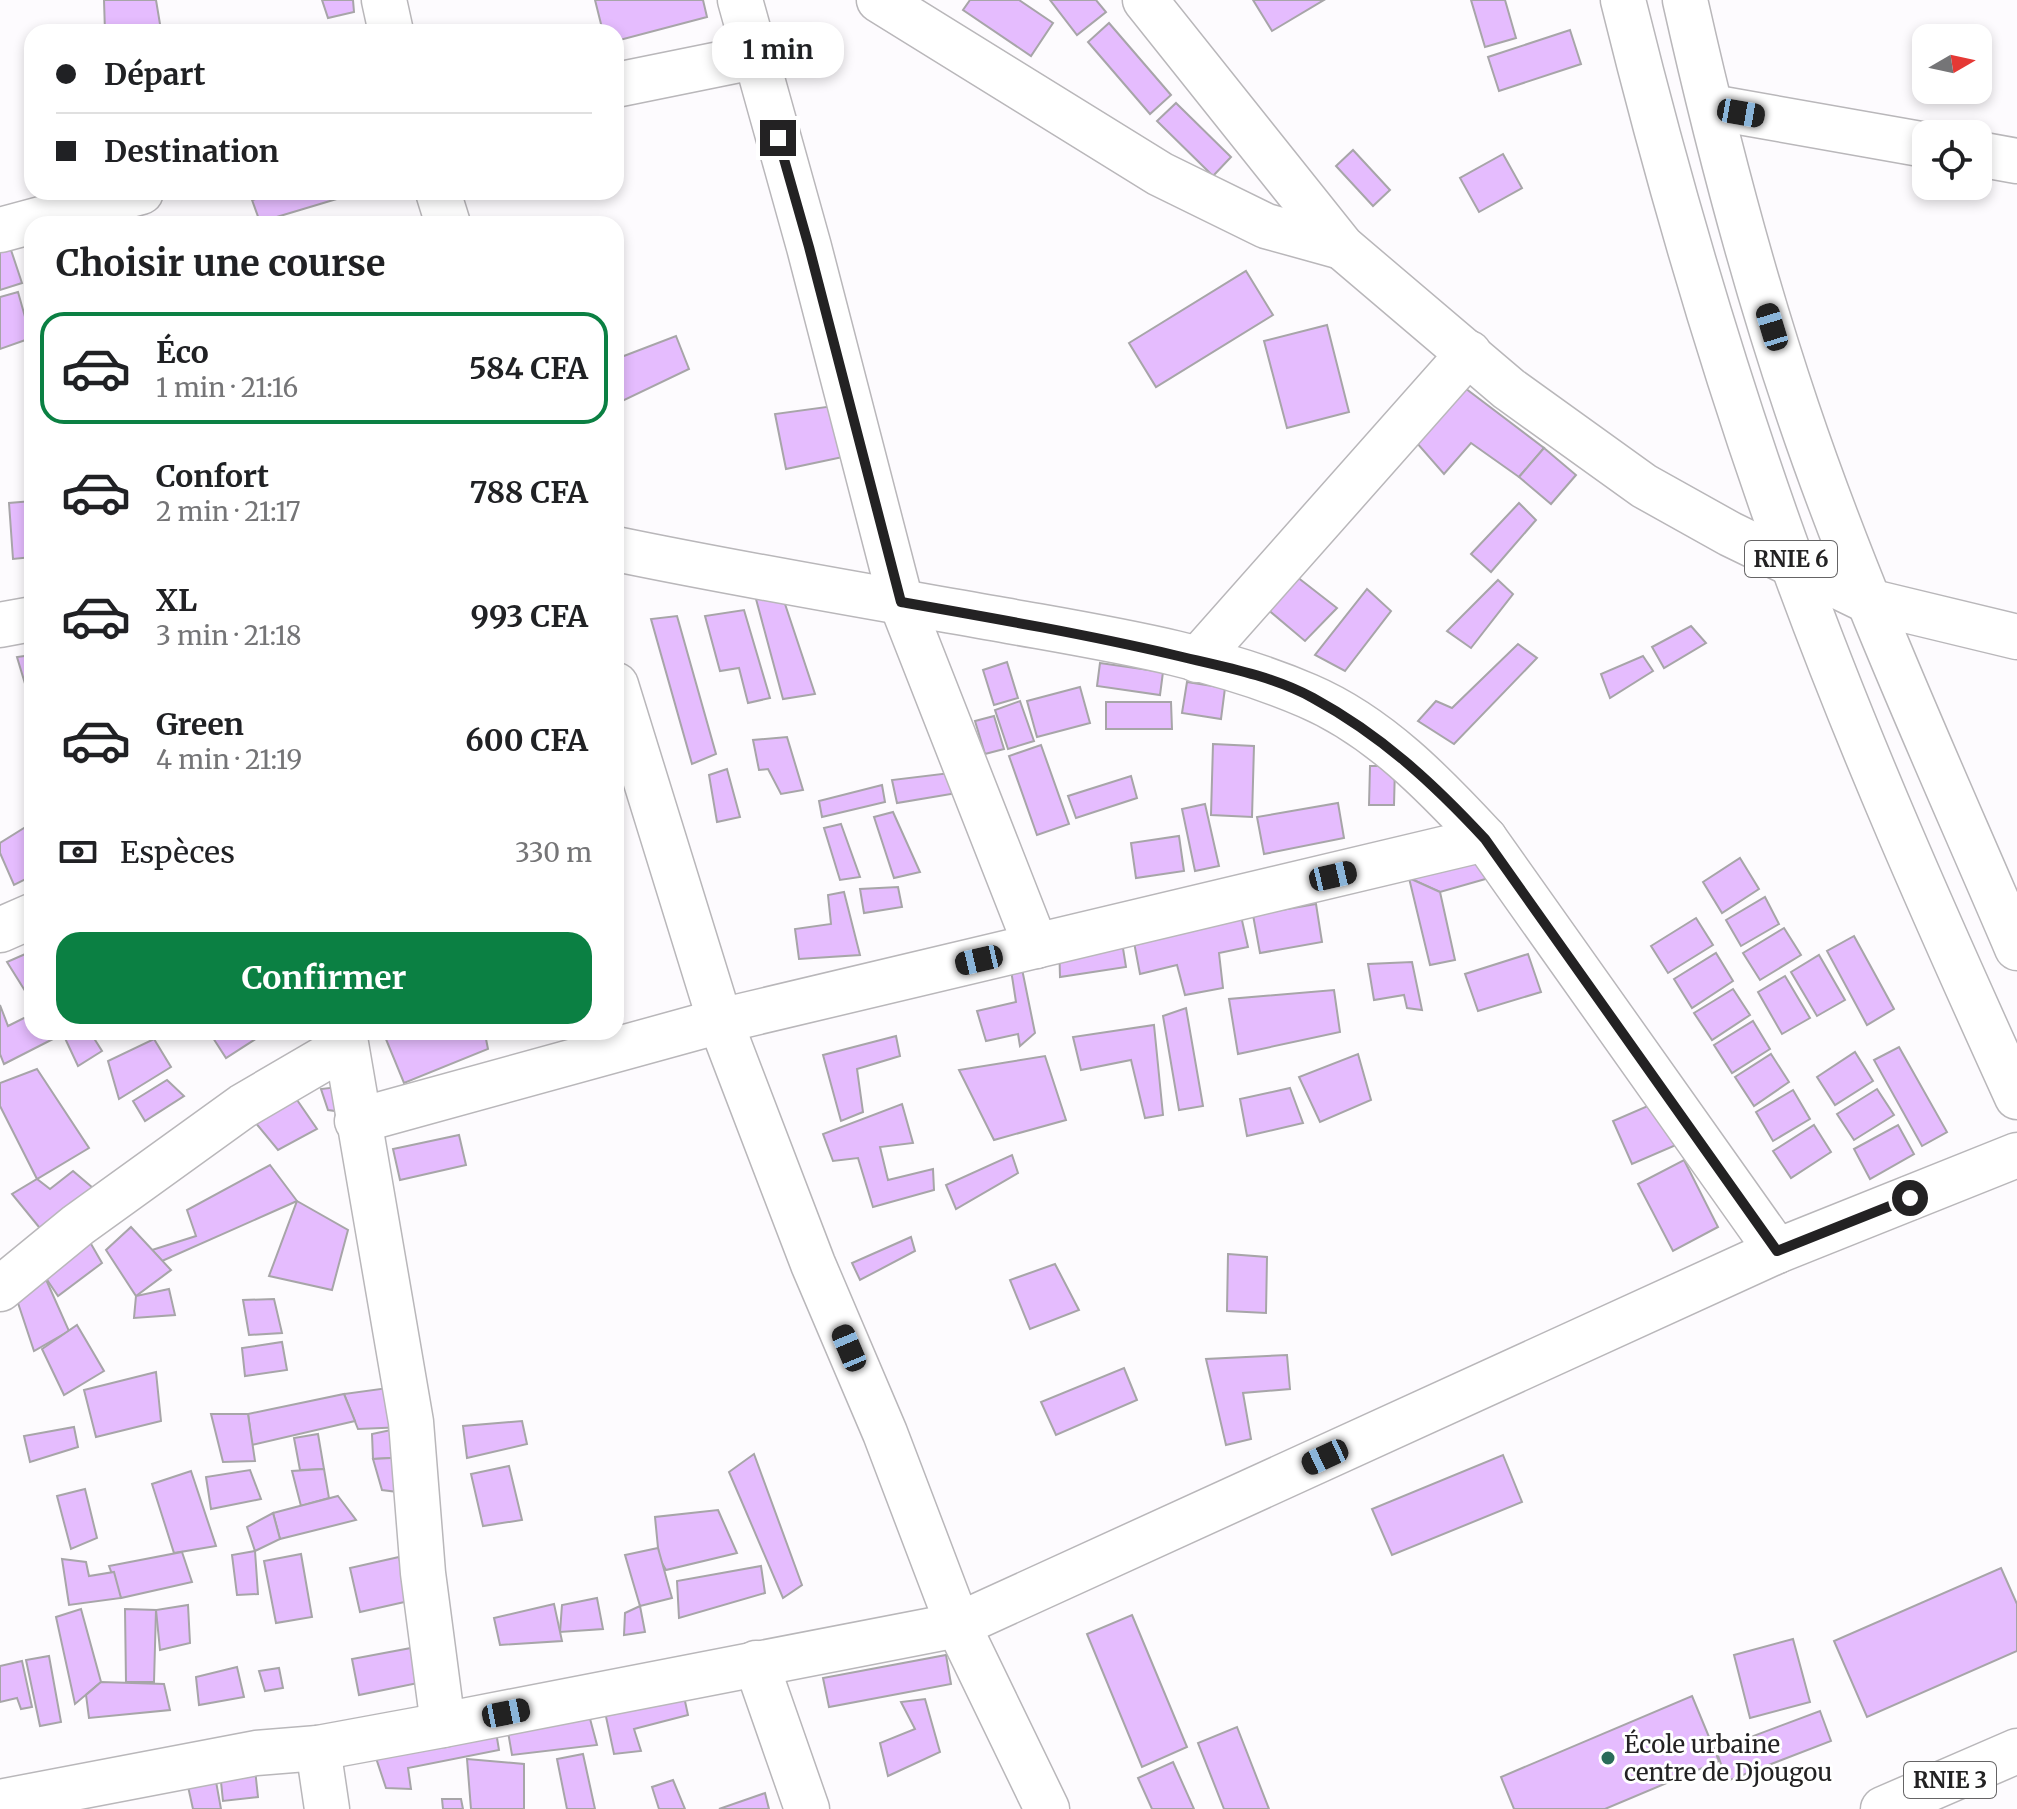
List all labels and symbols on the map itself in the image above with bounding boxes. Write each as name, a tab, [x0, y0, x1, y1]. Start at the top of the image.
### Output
callout: 1 min	[712, 22, 844, 78]
north arrow	[1912, 24, 1992, 104]
car	[1715, 97, 1767, 129]
route end	[760, 120, 796, 156]
car	[1754, 301, 1790, 353]
road number: RNIE 6	[1745, 541, 1837, 577]
car	[1307, 859, 1359, 893]
car	[953, 943, 1005, 977]
route start	[1892, 1180, 1928, 1216]
car	[829, 1321, 869, 1375]
car	[1298, 1436, 1352, 1478]
car	[480, 1697, 532, 1729]
place label: École urbaine centre de Djougou	[1624, 1728, 1832, 1788]
marker: École urbaine centre de Djougou	[1599, 1749, 1617, 1767]
road number: RNIE 3	[1904, 1762, 1996, 1798]

